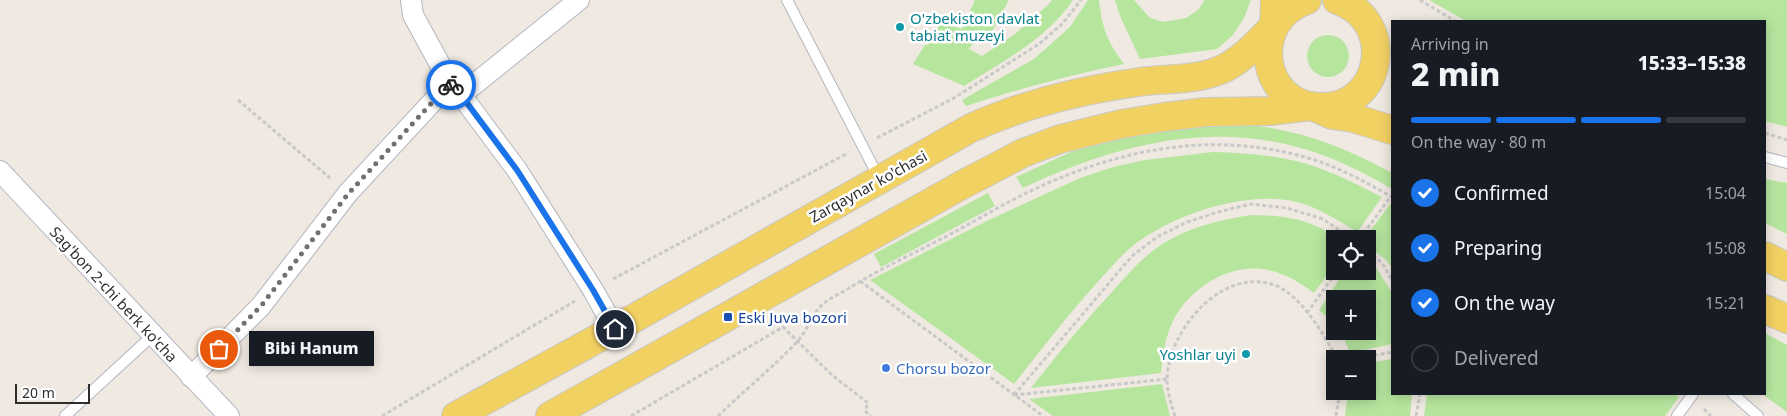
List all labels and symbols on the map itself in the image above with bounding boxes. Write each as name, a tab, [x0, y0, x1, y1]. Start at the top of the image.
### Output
place label: O'zbekiston davlat tabiat muzeyi	[910, 8, 1040, 45]
marker: O'zbekiston davlat tabiat muzeyi	[894, 21, 906, 33]
courier	[426, 60, 476, 110]
street label: Zarqaynar ko'chasi	[806, 145, 930, 227]
street label: Sag'bon 2-chi berk ko'cha	[46, 222, 182, 366]
place label: Eski Juva bozori	[738, 307, 847, 327]
pin	[594, 308, 636, 350]
marker: Eski Juva bozori	[722, 311, 734, 323]
pin	[198, 328, 240, 370]
callout: Bibi Hanum	[249, 332, 374, 366]
place label: Yoshlar uyi	[1160, 344, 1236, 364]
marker: Yoshlar uyi	[1240, 348, 1252, 360]
place label: Chorsu bozor	[896, 358, 991, 378]
marker: Chorsu bozor	[880, 362, 892, 374]
scale bar	[15, 381, 90, 404]

